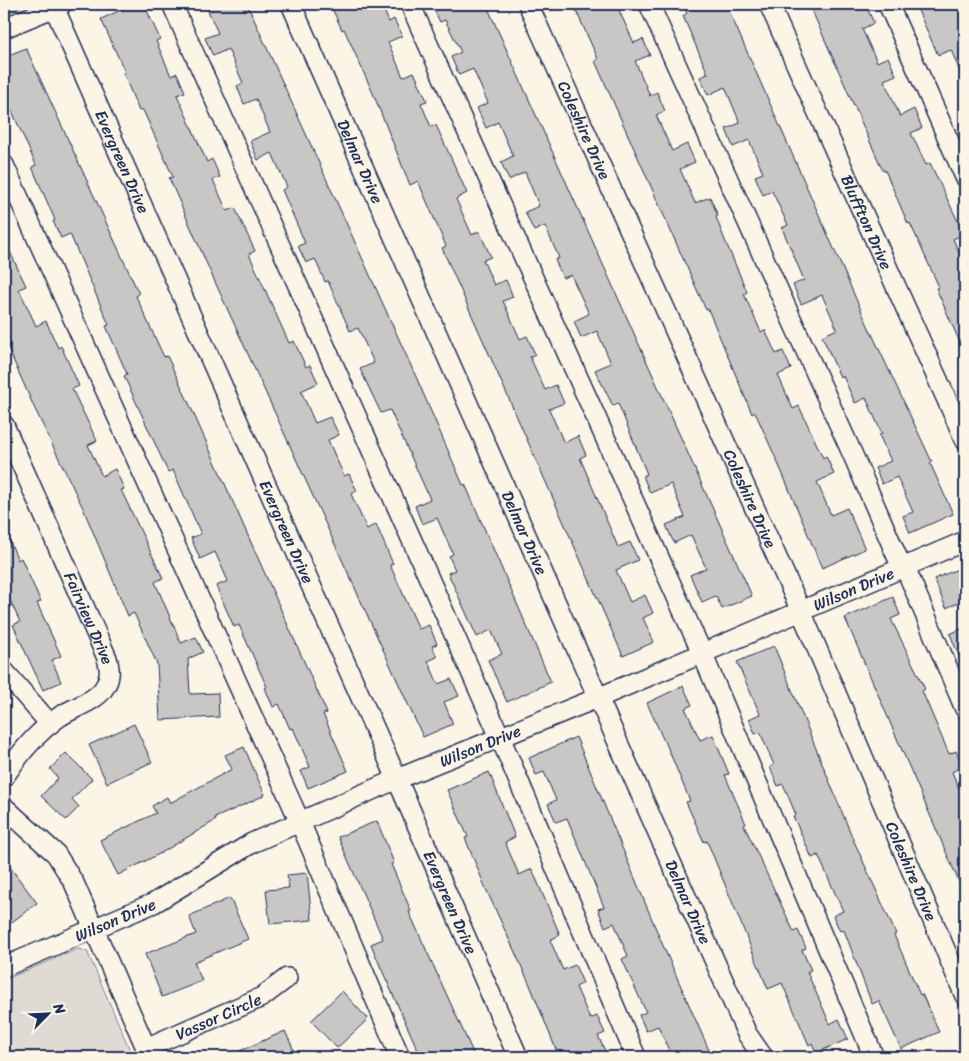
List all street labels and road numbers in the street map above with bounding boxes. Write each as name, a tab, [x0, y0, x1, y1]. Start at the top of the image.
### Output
street label: Coleshire Drive	[549, 76, 619, 185]
street label: Evergreen Drive	[86, 105, 158, 218]
street label: Delmar Drive	[329, 115, 392, 208]
street label: Bluffton Drive	[832, 170, 901, 275]
street label: Coleshire Drive	[715, 444, 785, 553]
street label: Evergreen Drive	[251, 475, 322, 588]
street label: Delmar Drive	[493, 486, 556, 580]
street label: Wilson Drive	[808, 559, 899, 619]
street label: Fairview Drive	[56, 567, 122, 668]
street label: Wilson Drive	[435, 716, 525, 775]
street label: Coleshire Drive	[877, 817, 945, 926]
street label: Evergreen Drive	[415, 846, 486, 959]
street label: Delmar Drive	[657, 855, 719, 949]
street label: Wilson Drive	[70, 890, 161, 950]
street label: Vassor Circle	[171, 985, 266, 1048]

